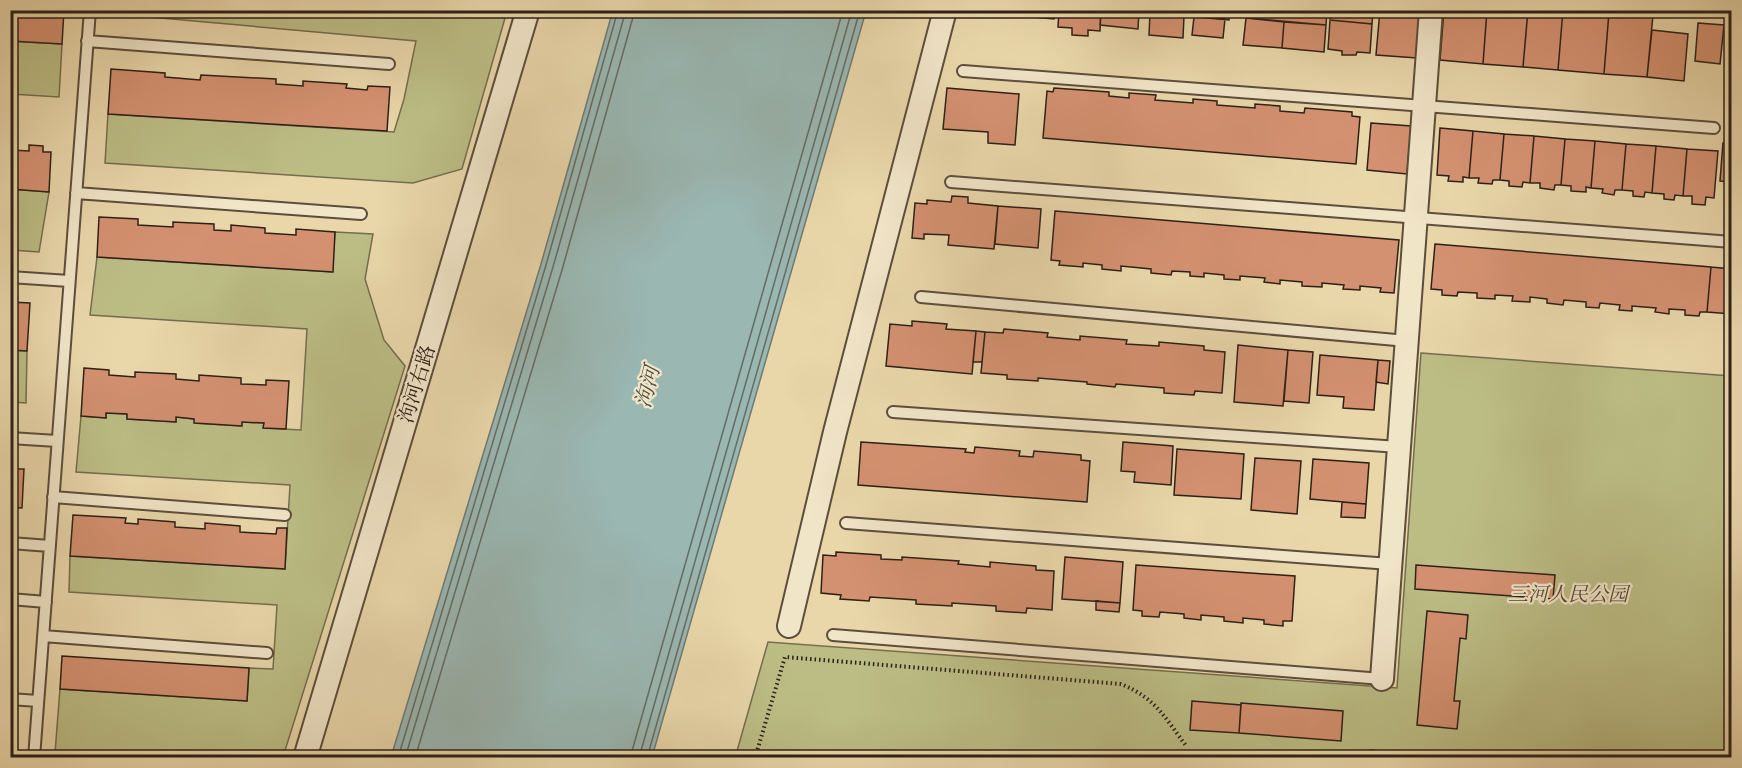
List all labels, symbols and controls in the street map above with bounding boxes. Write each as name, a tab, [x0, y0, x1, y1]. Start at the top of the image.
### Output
street label: 泃河右路	[392, 342, 442, 426]
water label: 泃河	[629, 359, 668, 411]
park label: 三河人民公园	[1508, 581, 1631, 608]

